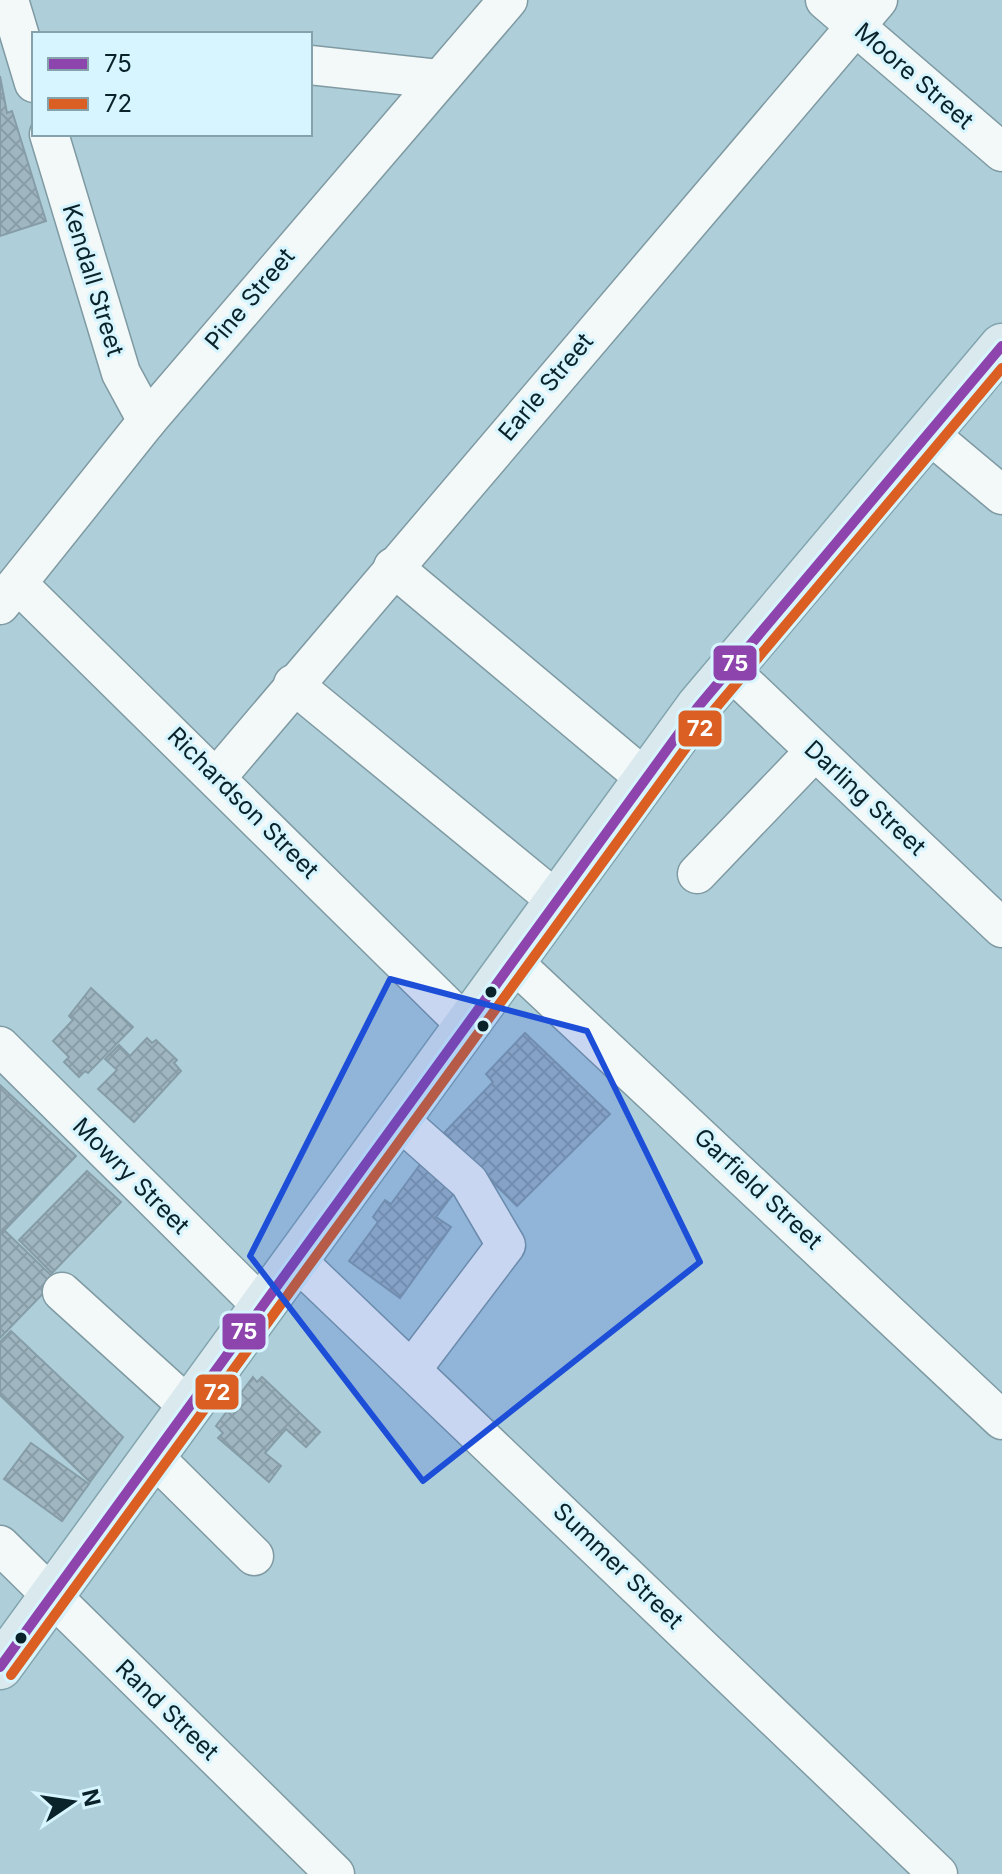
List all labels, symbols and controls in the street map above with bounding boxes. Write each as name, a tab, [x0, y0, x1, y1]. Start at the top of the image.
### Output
street label: Moore Street	[849, 16, 980, 135]
legend	[32, 32, 312, 136]
text: 75	[104, 49, 132, 78]
text: 72	[104, 89, 132, 118]
street label: Kendall Street	[57, 200, 130, 360]
street label: Pine Street	[199, 242, 301, 355]
street label: Earle Street	[492, 327, 599, 446]
line badge: 75	[712, 644, 758, 682]
text: 75	[722, 650, 748, 676]
line badge: 72	[677, 709, 723, 748]
text: 72	[687, 715, 713, 741]
street label: Richardson Street	[162, 721, 325, 884]
street label: Darling Street	[799, 734, 932, 861]
unlabelled marker	[483, 984, 499, 1000]
unlabelled marker	[475, 1018, 491, 1034]
street label: Mowry Street	[67, 1111, 196, 1240]
street label: Garfield Street	[688, 1122, 828, 1255]
line badge: 75	[221, 1312, 267, 1351]
text: 75	[231, 1318, 257, 1344]
line badge: 72	[194, 1373, 240, 1411]
text: 72	[204, 1379, 230, 1405]
street label: Summer Street	[547, 1496, 689, 1635]
unlabelled marker	[13, 1630, 29, 1646]
street label: Rand Street	[110, 1653, 225, 1766]
north arrow	[32, 1762, 112, 1842]
text: N	[77, 1786, 106, 1809]

